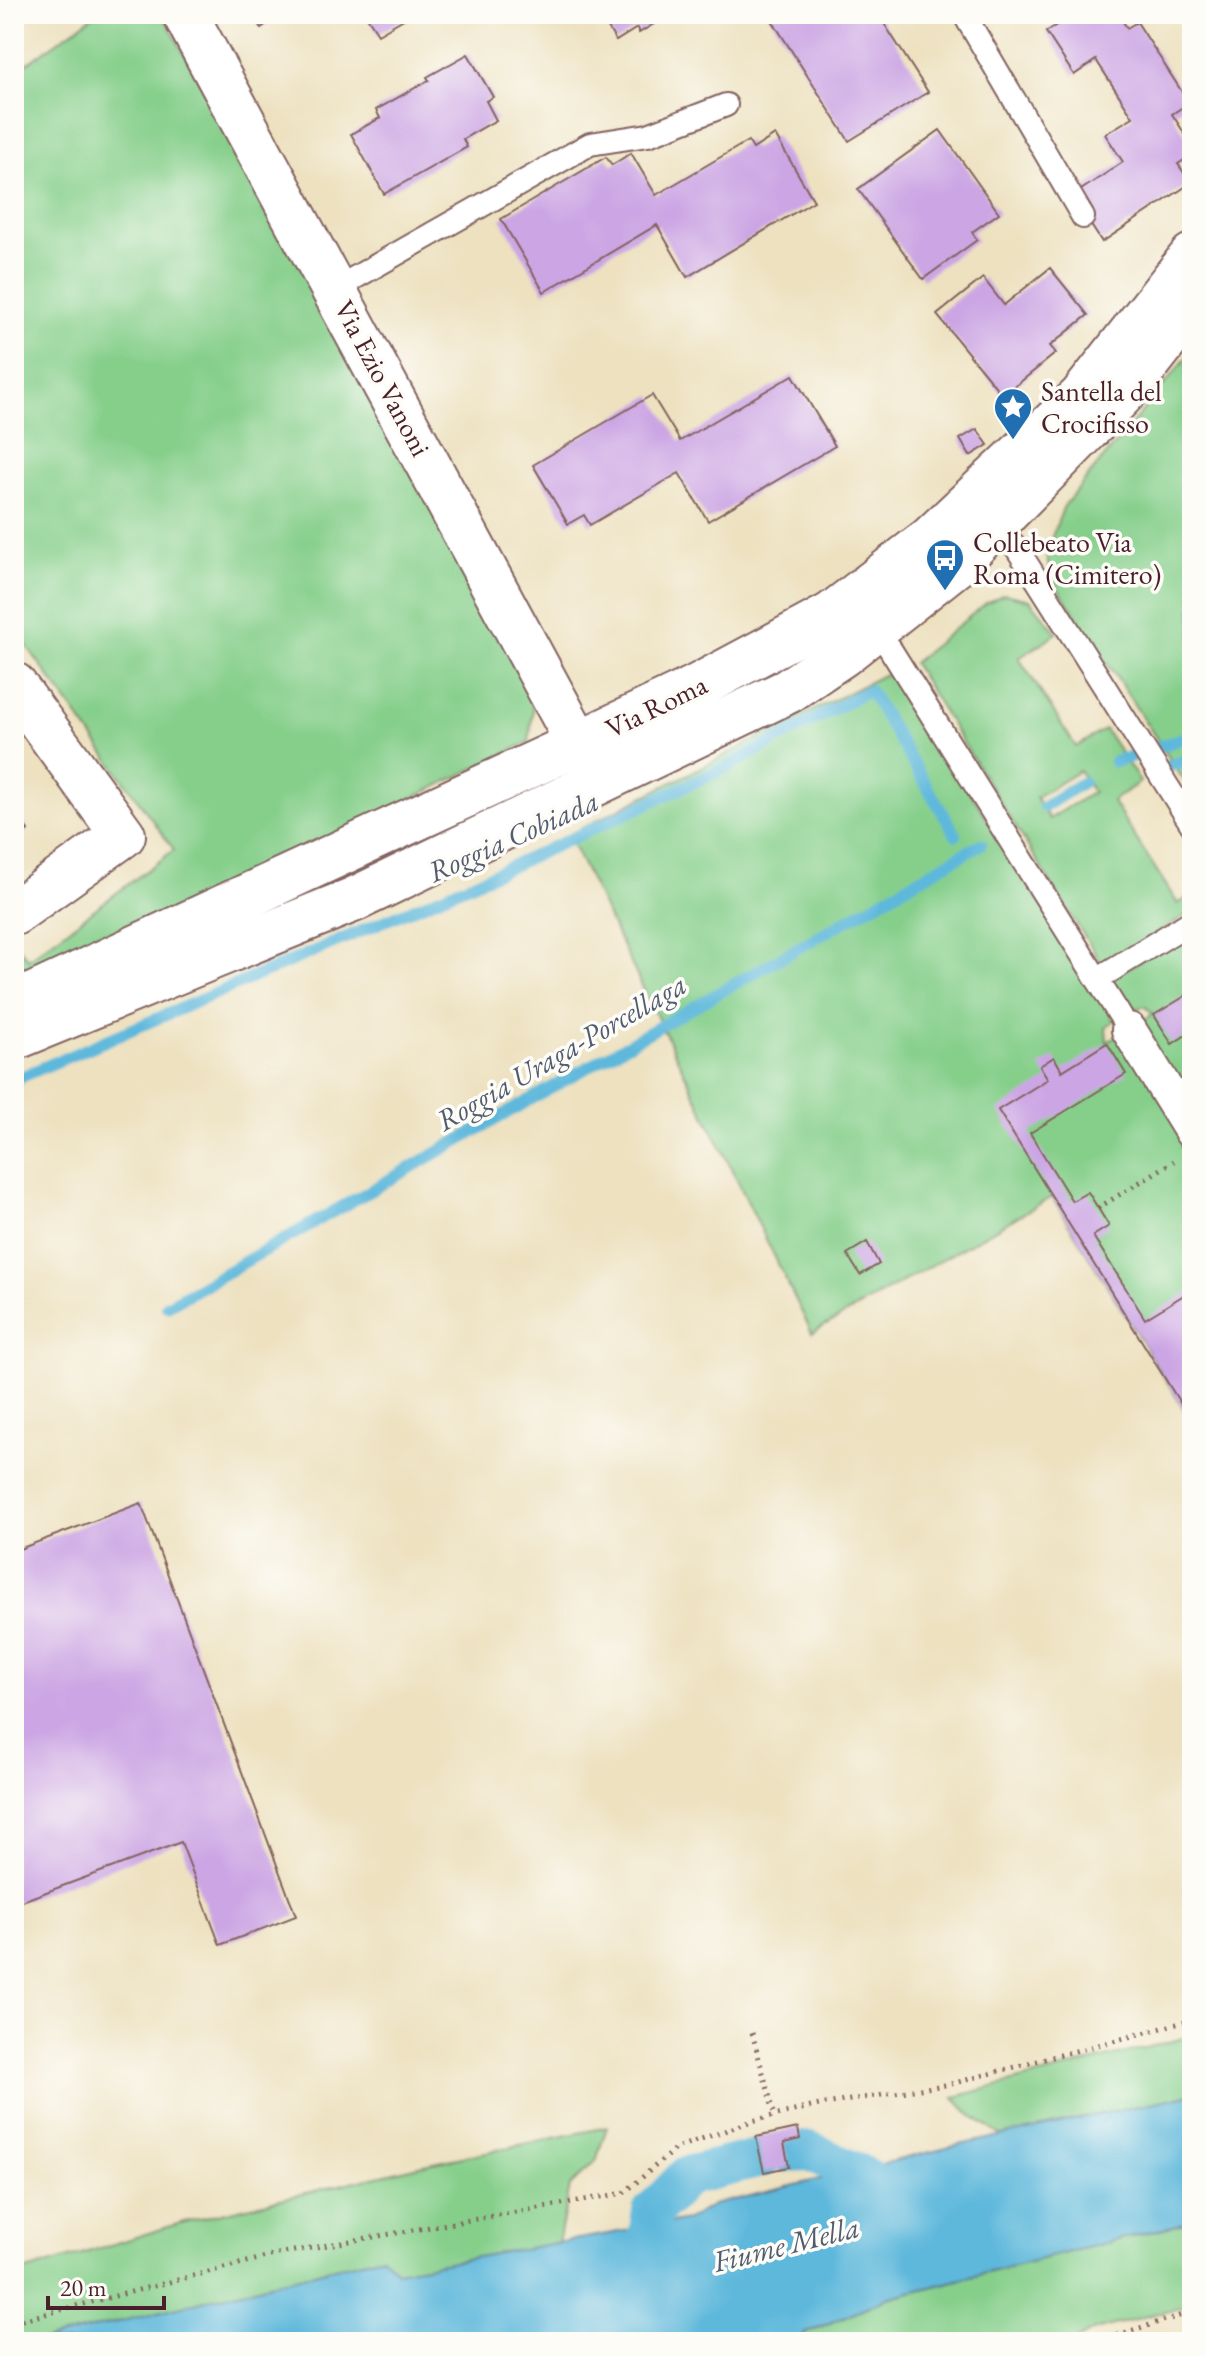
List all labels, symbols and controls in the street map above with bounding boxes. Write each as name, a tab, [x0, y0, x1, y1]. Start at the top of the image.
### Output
street label: Via Ezio Vanoni	[327, 294, 439, 463]
place label: Santella del Crocifisso	[1041, 373, 1162, 441]
place icon: Santella del Crocifisso	[992, 386, 1034, 441]
place label: Collebeato Via Roma (Cimitero)	[973, 524, 1161, 592]
bus stop icon: Collebeato Via Roma (Cimitero)	[924, 537, 966, 592]
street label: Via Roma	[599, 666, 713, 746]
water label: Roggia Cobiada	[421, 781, 605, 891]
water label: Roggia Uraga-Porcellaga	[429, 964, 693, 1140]
water label: Fiume Mella	[708, 2207, 863, 2281]
scale bar	[48, 2260, 164, 2310]
text: 20 m	[60, 2272, 107, 2303]

